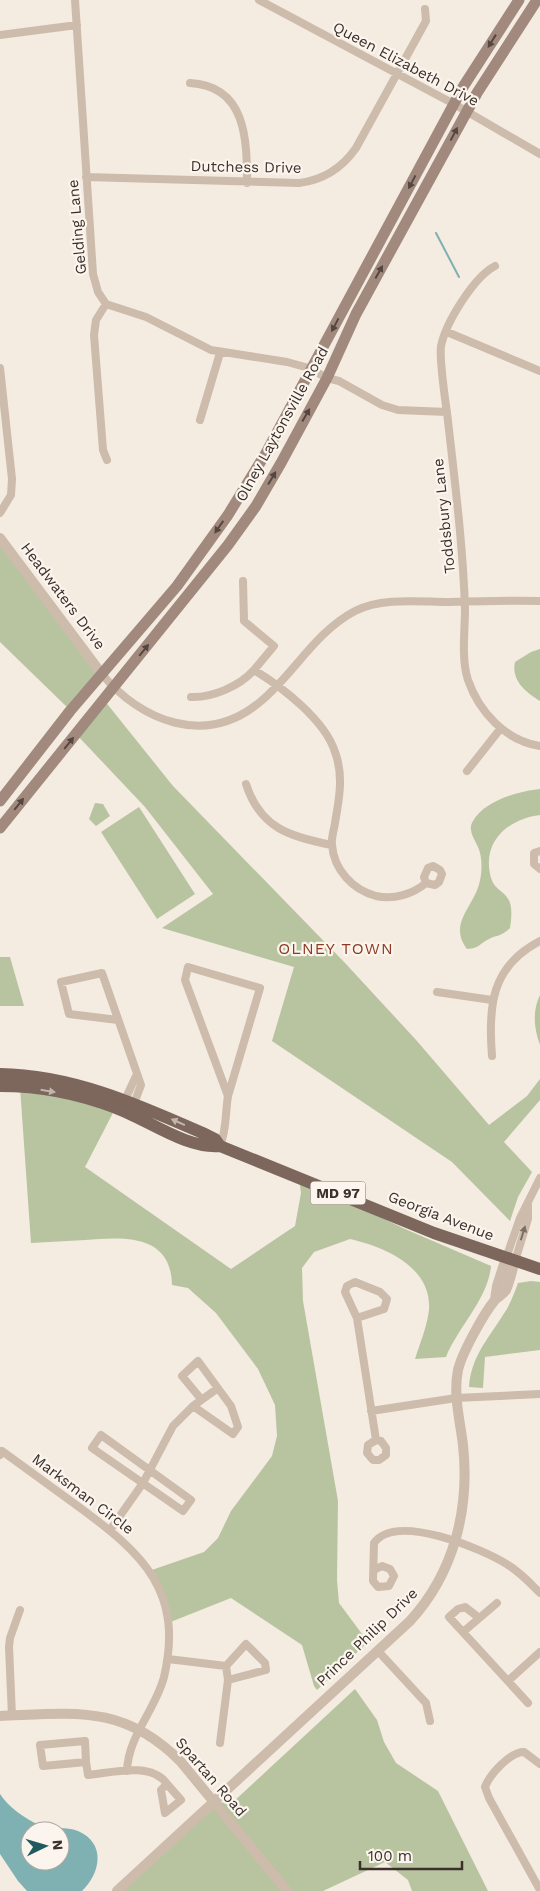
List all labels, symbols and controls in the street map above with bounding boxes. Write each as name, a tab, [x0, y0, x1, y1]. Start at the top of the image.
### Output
street label: Queen Elizabeth Drive	[330, 18, 482, 110]
one-way arrow	[487, 34, 497, 47]
one-way arrow	[450, 127, 458, 141]
street label: Dutchess Drive	[190, 157, 302, 177]
one-way arrow	[408, 175, 416, 189]
street label: Gelding Lane	[64, 179, 90, 275]
one-way arrow	[375, 265, 384, 278]
one-way arrow	[331, 318, 339, 333]
street label: Olney Laytonsville Road	[232, 343, 332, 505]
one-way arrow	[302, 408, 311, 421]
street label: Toddsbury Lane	[429, 457, 459, 575]
one-way arrow	[268, 472, 277, 485]
one-way arrow	[214, 520, 224, 534]
street label: Headwaters Drive	[17, 539, 109, 653]
one-way arrow	[139, 644, 150, 657]
one-way arrow	[63, 737, 75, 749]
one-way arrow	[14, 797, 24, 811]
district label: OLNEY TOWN	[278, 939, 394, 958]
one-way arrow	[41, 1087, 57, 1095]
one-way arrow	[171, 1118, 185, 1126]
road number: MD 97	[310, 1182, 366, 1204]
street label: Georgia Avenue	[386, 1188, 496, 1244]
one-way arrow	[520, 1226, 528, 1241]
street label: Marksman Circle	[29, 1450, 137, 1538]
street label: Prince Philip Drive	[313, 1584, 421, 1690]
street label: Spartan Road	[172, 1734, 250, 1820]
north arrow	[20, 1821, 70, 1871]
scale bar	[360, 1838, 462, 1870]
text: N	[50, 1839, 66, 1851]
text: 100 m	[368, 1847, 412, 1865]

